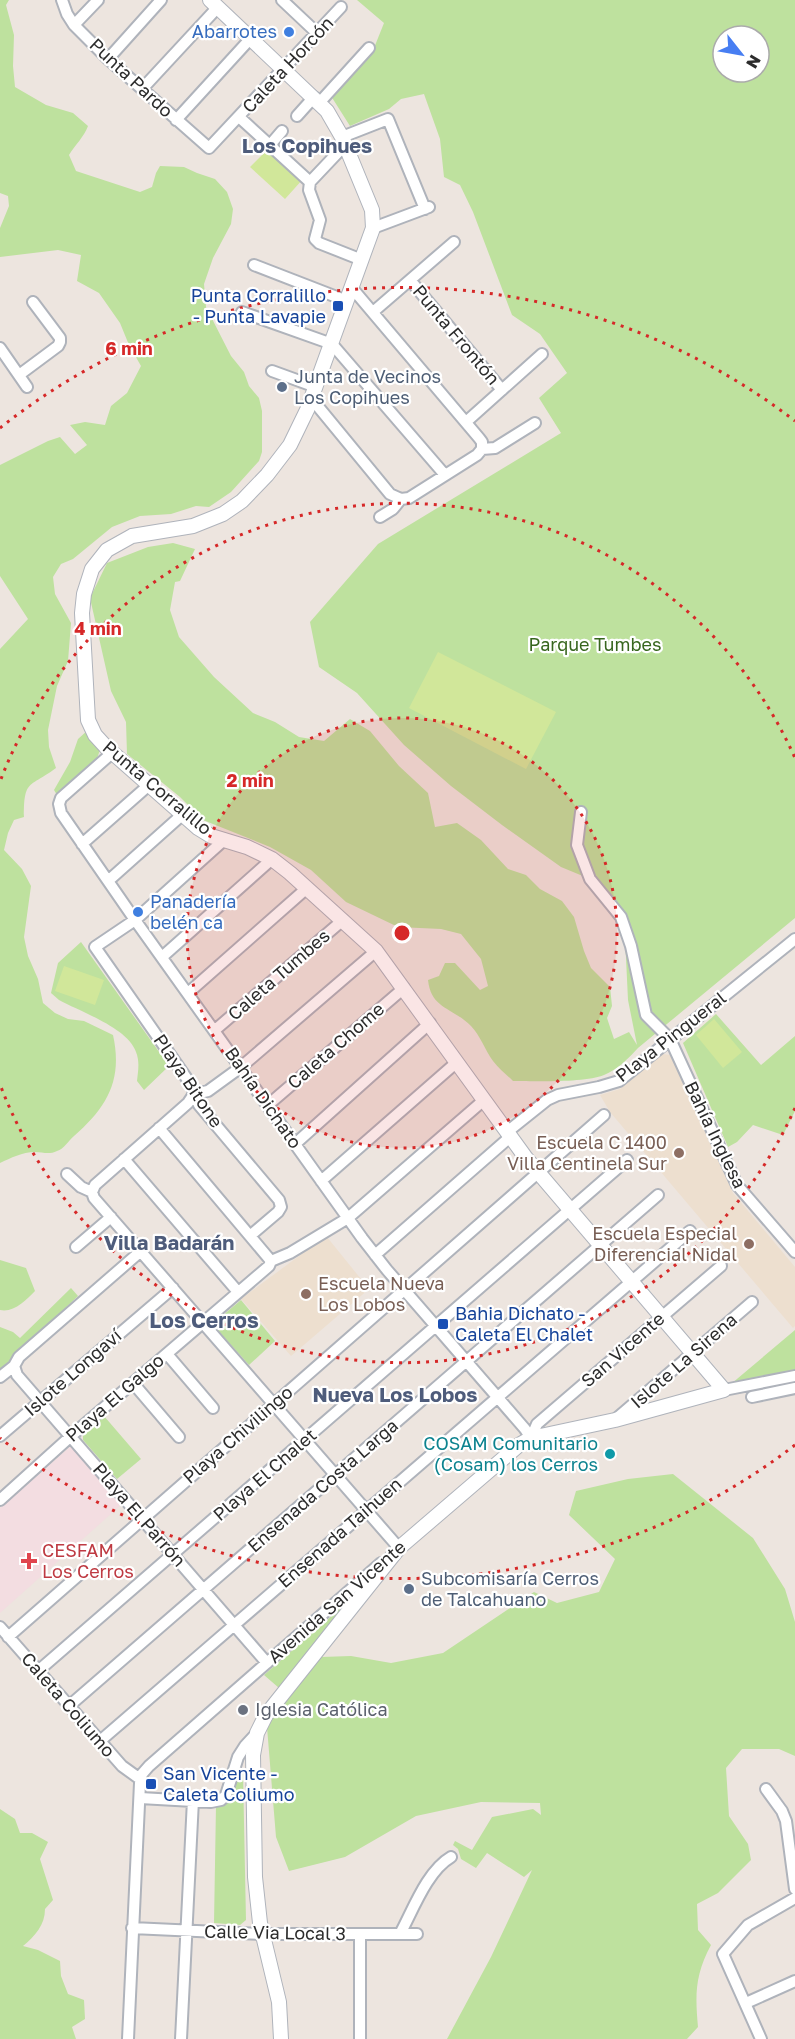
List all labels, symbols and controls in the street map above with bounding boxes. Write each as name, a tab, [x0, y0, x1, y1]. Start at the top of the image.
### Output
street label: Caleta Horcón	[237, 12, 337, 117]
place label: Abarrotes	[192, 20, 277, 42]
north arrow	[711, 24, 771, 84]
marker: Abarrotes	[282, 25, 296, 39]
street label: Punta Pardo	[85, 33, 178, 121]
text: N	[742, 51, 766, 72]
district label: Los Copihues	[242, 133, 372, 157]
street label: Punta Frontón	[409, 280, 505, 389]
place label: Punta Corralillo - Punta Lavapie	[191, 284, 326, 327]
marker: Punta Corralillo - Punta Lavapie	[331, 299, 345, 313]
text: 6 min	[105, 337, 153, 359]
place label: Junta de Vecinos Los Copihues	[294, 365, 441, 408]
marker: Junta de Vecinos Los Copihues	[275, 380, 289, 394]
text: 4 min	[74, 617, 122, 639]
park label: Parque Tumbes	[529, 633, 661, 655]
street label: Punta Corralillo	[99, 735, 217, 839]
text: 2 min	[226, 769, 274, 791]
place label: Panadería belén ca	[150, 890, 237, 933]
marker: Panadería belén ca	[131, 905, 145, 919]
centre of rings	[392, 923, 412, 943]
street label: Caleta Tumbes	[223, 924, 334, 1024]
street label: Playa Pingueral	[611, 986, 730, 1086]
street label: Caleta Chome	[283, 997, 388, 1093]
street label: Playa Bitone	[150, 1030, 228, 1131]
street label: Bahía Dichato	[221, 1042, 307, 1153]
street label: Bahía Inglesa	[681, 1077, 751, 1192]
place label: Escuela C 1400 Villa Centinela Sur	[507, 1131, 667, 1174]
marker: Escuela C 1400 Villa Centinela Sur	[672, 1146, 686, 1160]
place label: Escuela Especial Diferencial Nidal	[592, 1222, 737, 1265]
district label: Villa Badarán	[104, 1230, 234, 1254]
marker: Escuela Especial Diferencial Nidal	[742, 1237, 756, 1251]
place label: Escuela Nueva Los Lobos	[318, 1272, 444, 1315]
marker: Escuela Nueva Los Lobos	[299, 1287, 313, 1301]
place label: Bahia Dichato - Caleta El Chalet	[455, 1302, 593, 1345]
district label: Los Cerros	[149, 1307, 259, 1333]
street label: San Vicente	[576, 1307, 668, 1391]
street label: Islote La Sirena	[626, 1308, 741, 1412]
marker: Bahia Dichato - Caleta El Chalet	[436, 1317, 450, 1331]
street label: Islote Longaví	[19, 1323, 126, 1420]
street label: Playa El Galgo	[61, 1349, 168, 1446]
street label: Playa Chivilingo	[178, 1381, 297, 1488]
district label: Nueva Los Lobos	[313, 1382, 477, 1406]
street label: Ensenada Costa Larga	[243, 1414, 402, 1557]
street label: Playa El Chalet	[208, 1423, 320, 1525]
place label: COSAM Comunitario (Cosam) los Cerros	[423, 1432, 598, 1475]
marker: COSAM Comunitario (Cosam) los Cerros	[603, 1447, 617, 1461]
street label: Playa El Parrón	[89, 1458, 191, 1571]
street label: Ensenada Taihuen	[273, 1472, 406, 1592]
street label: Avenida San Vicente	[263, 1535, 410, 1667]
place label: CESFAM Los Cerros	[42, 1539, 134, 1582]
marker: CESFAM Los Cerros	[20, 1552, 38, 1570]
place label: Subcomisaría Cerros de Talcahuano	[421, 1567, 599, 1610]
marker: Subcomisaría Cerros de Talcahuano	[402, 1582, 416, 1596]
street label: Caleta Coliumo	[17, 1647, 120, 1761]
place label: Iglesia Católica	[255, 1698, 388, 1720]
marker: Iglesia Católica	[236, 1703, 250, 1717]
place label: San Vicente - Caleta Coliumo	[163, 1762, 295, 1805]
marker: San Vicente - Caleta Coliumo	[144, 1777, 158, 1791]
street label: Calle Via Local 3	[204, 1920, 346, 1944]

